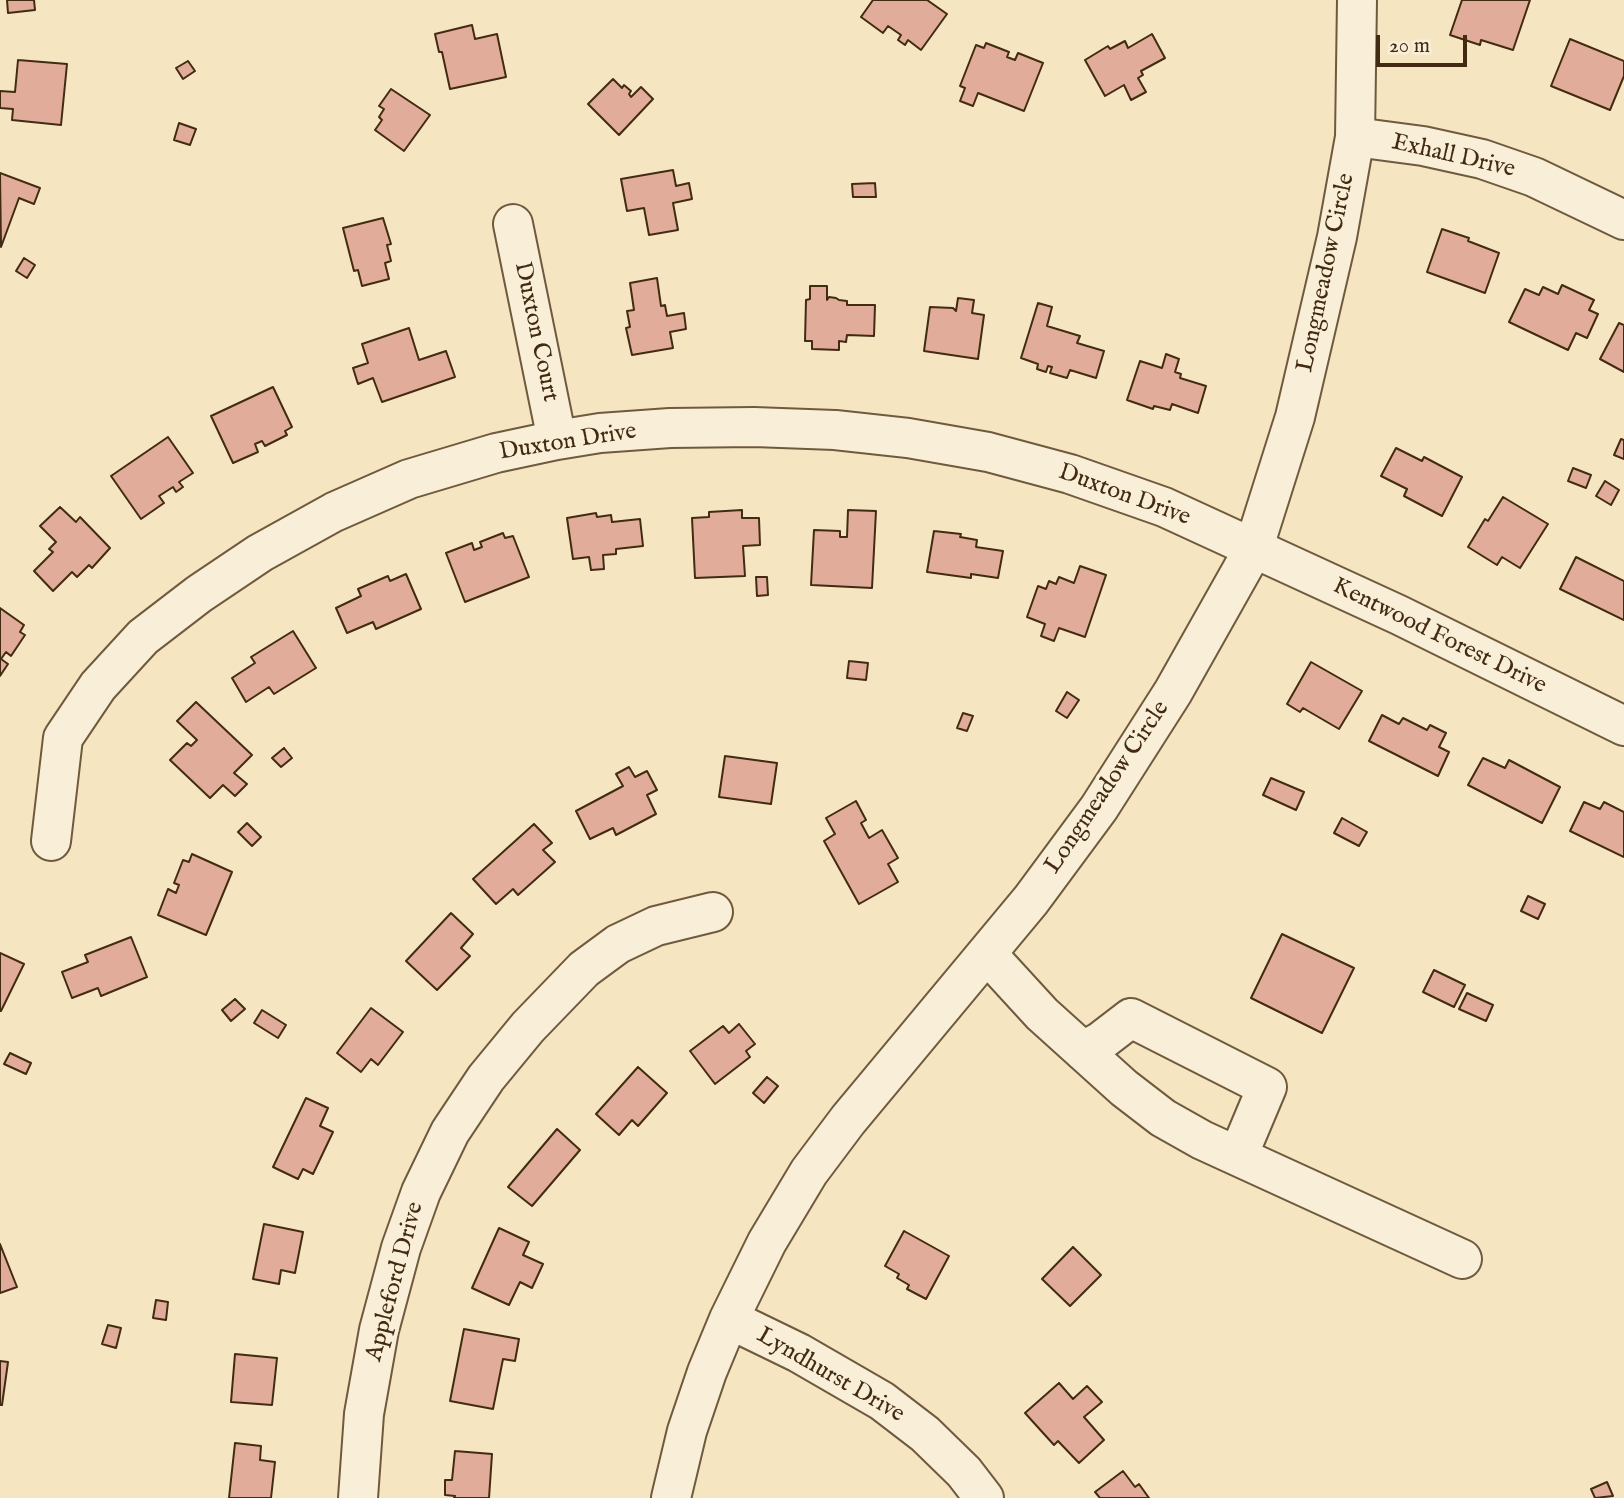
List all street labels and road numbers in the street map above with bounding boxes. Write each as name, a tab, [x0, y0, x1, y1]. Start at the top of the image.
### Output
street label: Exhall Drive	[1389, 129, 1517, 185]
street label: Longmeadow Circle	[1292, 171, 1362, 375]
street label: Duxton Court	[506, 260, 564, 404]
street label: Duxton Drive	[497, 418, 639, 468]
street label: Duxton Drive	[1054, 459, 1194, 533]
street label: Kentwood Forest Drive	[1327, 573, 1551, 701]
street label: Longmeadow Circle	[1039, 696, 1177, 880]
street label: Appleford Drive	[361, 1199, 431, 1365]
street label: Lyndhurst Drive	[751, 1322, 909, 1430]

